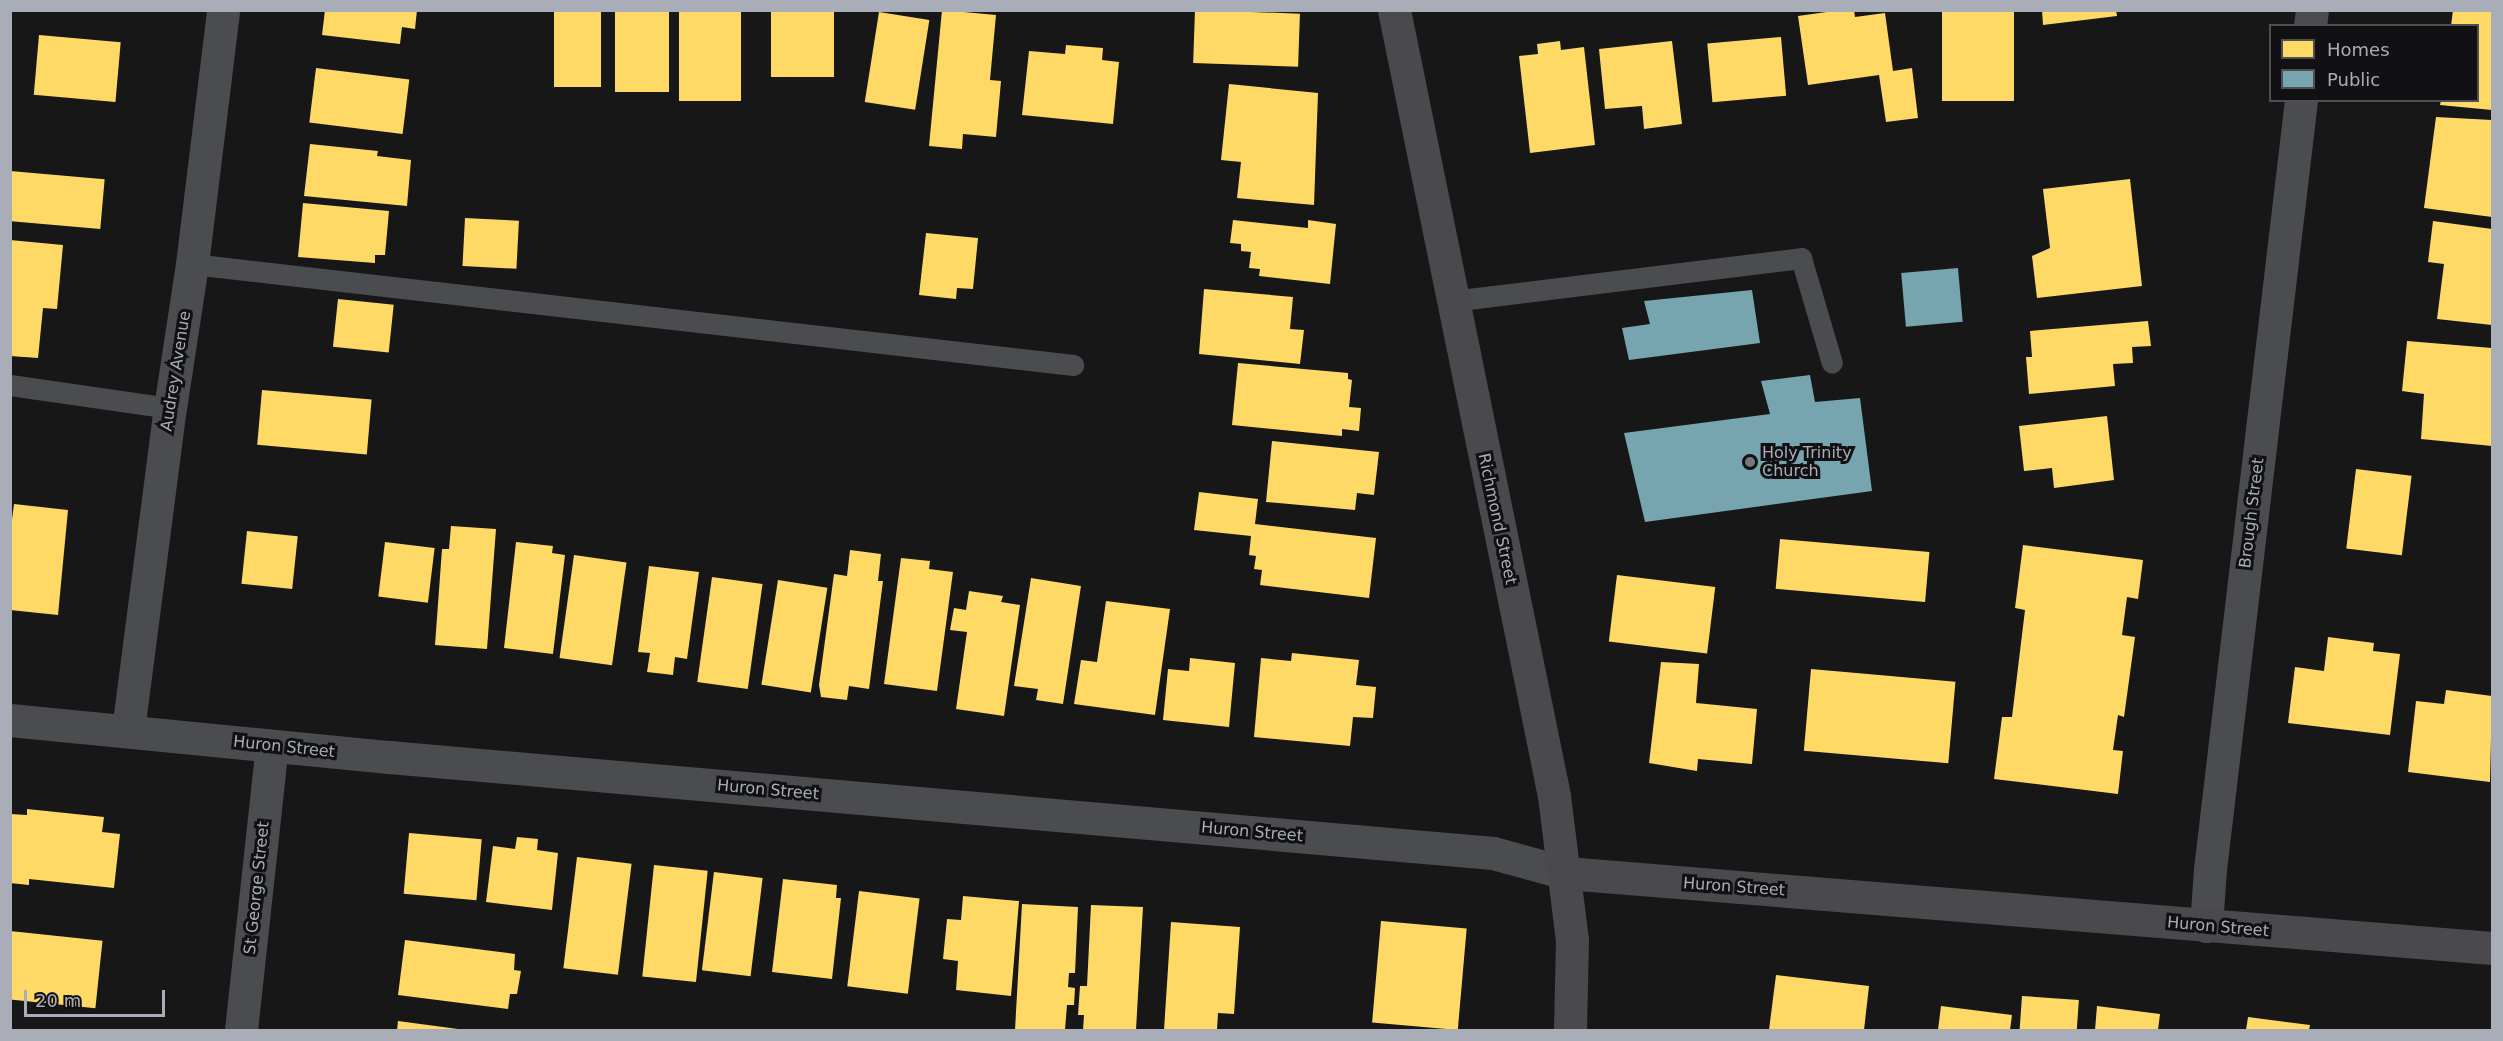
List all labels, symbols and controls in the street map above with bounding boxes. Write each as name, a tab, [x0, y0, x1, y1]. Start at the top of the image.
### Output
legend	[2269, 24, 2479, 102]
text: Homes	[2327, 39, 2390, 60]
text: Public	[2327, 69, 2380, 90]
street label: Audrey Avenue	[157, 310, 195, 432]
place label: Holy Trinity Church	[1762, 443, 1852, 481]
street label: Richmond Street	[1474, 452, 1520, 586]
marker: Holy Trinity Church	[1743, 455, 1757, 469]
street label: Brough Street	[2236, 457, 2268, 569]
street label: Huron Street	[232, 732, 336, 762]
street label: Huron Street	[716, 776, 820, 804]
street label: Huron Street	[1200, 818, 1304, 846]
street label: St George Street	[240, 821, 274, 955]
street label: Huron Street	[1682, 874, 1786, 900]
street label: Huron Street	[2166, 913, 2270, 941]
scale bar	[27, 978, 168, 1016]
text: 20 m	[35, 990, 81, 1011]

